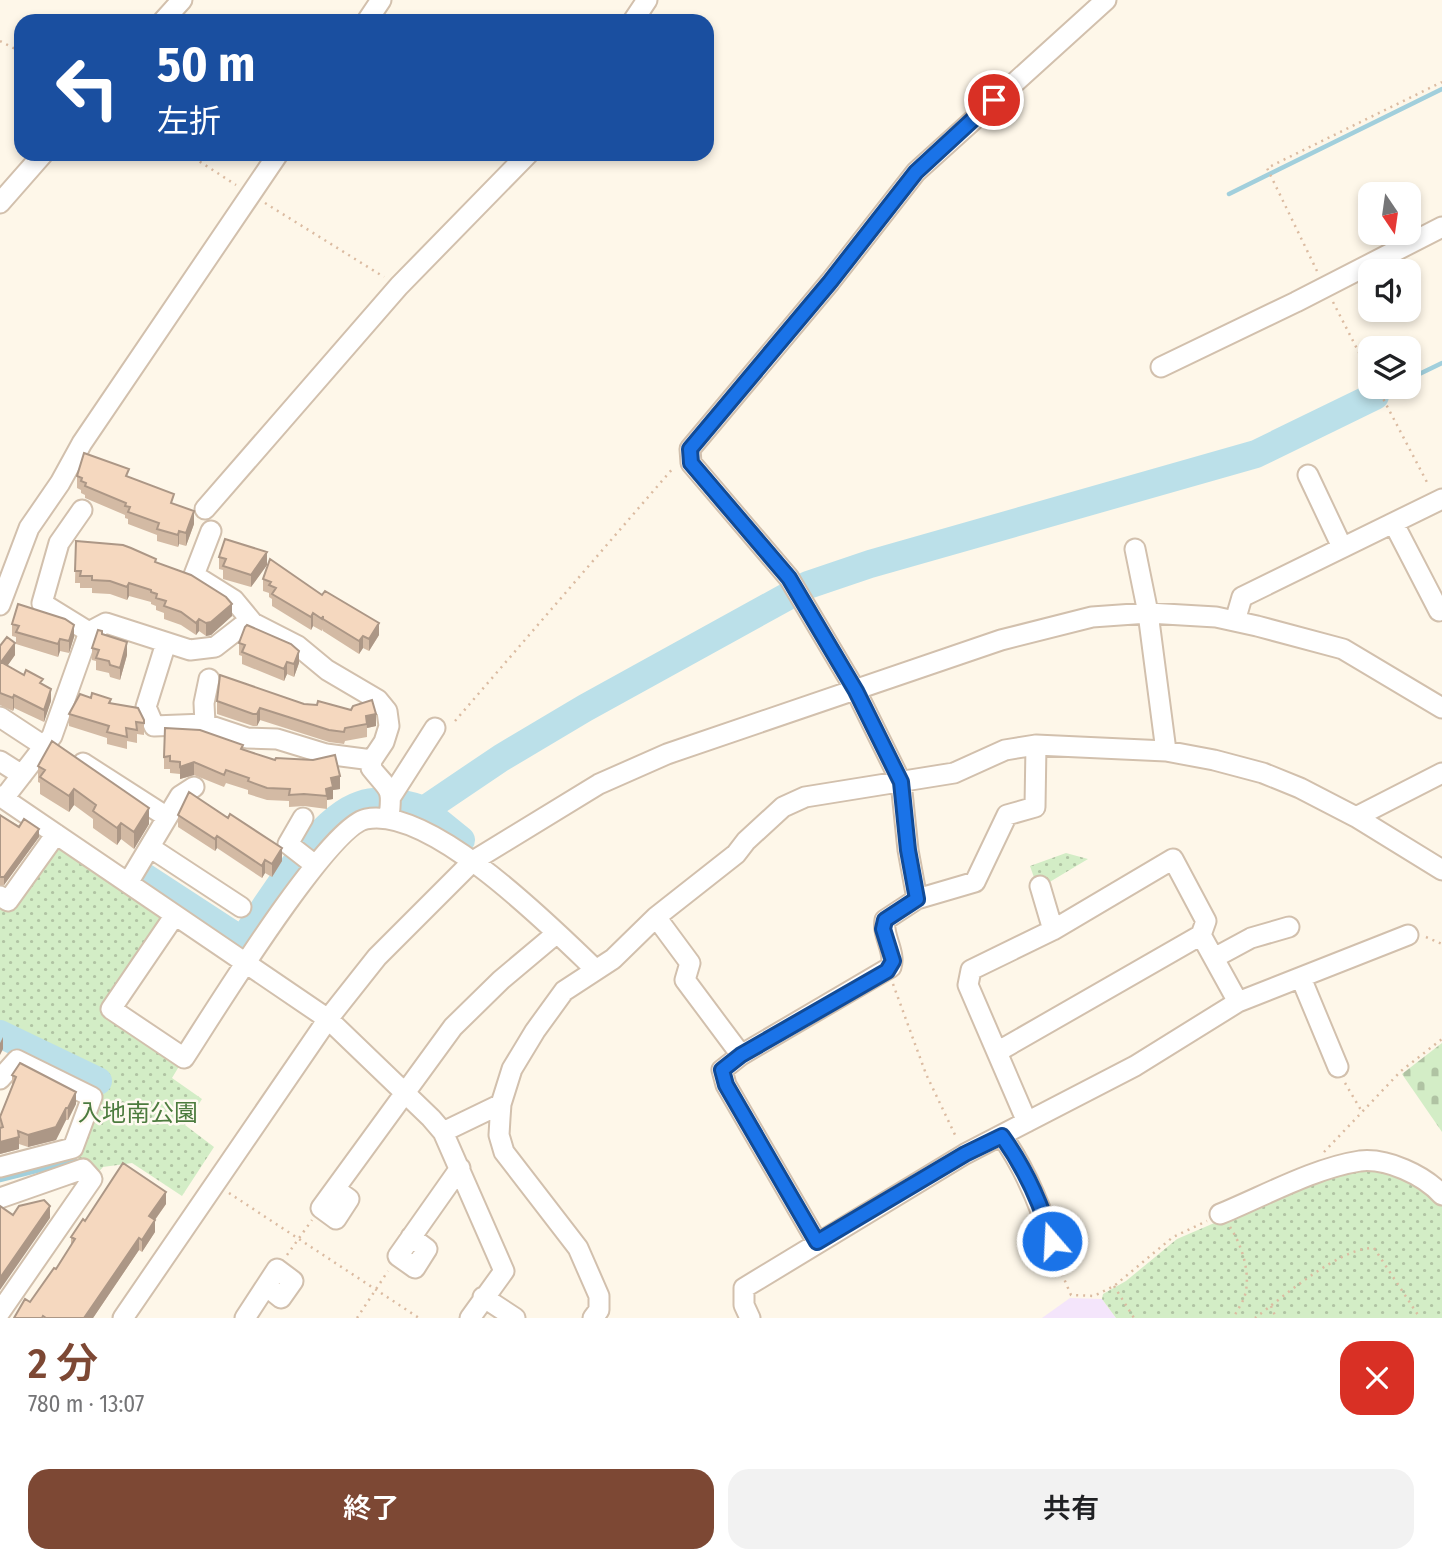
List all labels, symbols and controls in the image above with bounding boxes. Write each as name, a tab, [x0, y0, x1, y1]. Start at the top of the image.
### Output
text: 50 m	[157, 35, 255, 94]
icon: left	[42, 42, 133, 133]
pin	[964, 70, 1024, 130]
icon: arrive	[975, 81, 1013, 119]
text: 左折	[157, 102, 221, 140]
north arrow	[1358, 182, 1421, 245]
map controls	[1358, 182, 1421, 399]
button: sound	[1358, 259, 1421, 322]
button: layers	[1358, 336, 1421, 399]
park label: 入地南公園	[78, 1099, 198, 1127]
position arrow	[1015, 1204, 1089, 1278]
text: 2 分	[28, 1339, 98, 1389]
button: close	[1340, 1341, 1414, 1415]
text: 780 m · 13:07	[28, 1390, 144, 1418]
button: 終了	[28, 1469, 714, 1549]
button: 共有	[728, 1469, 1414, 1549]

